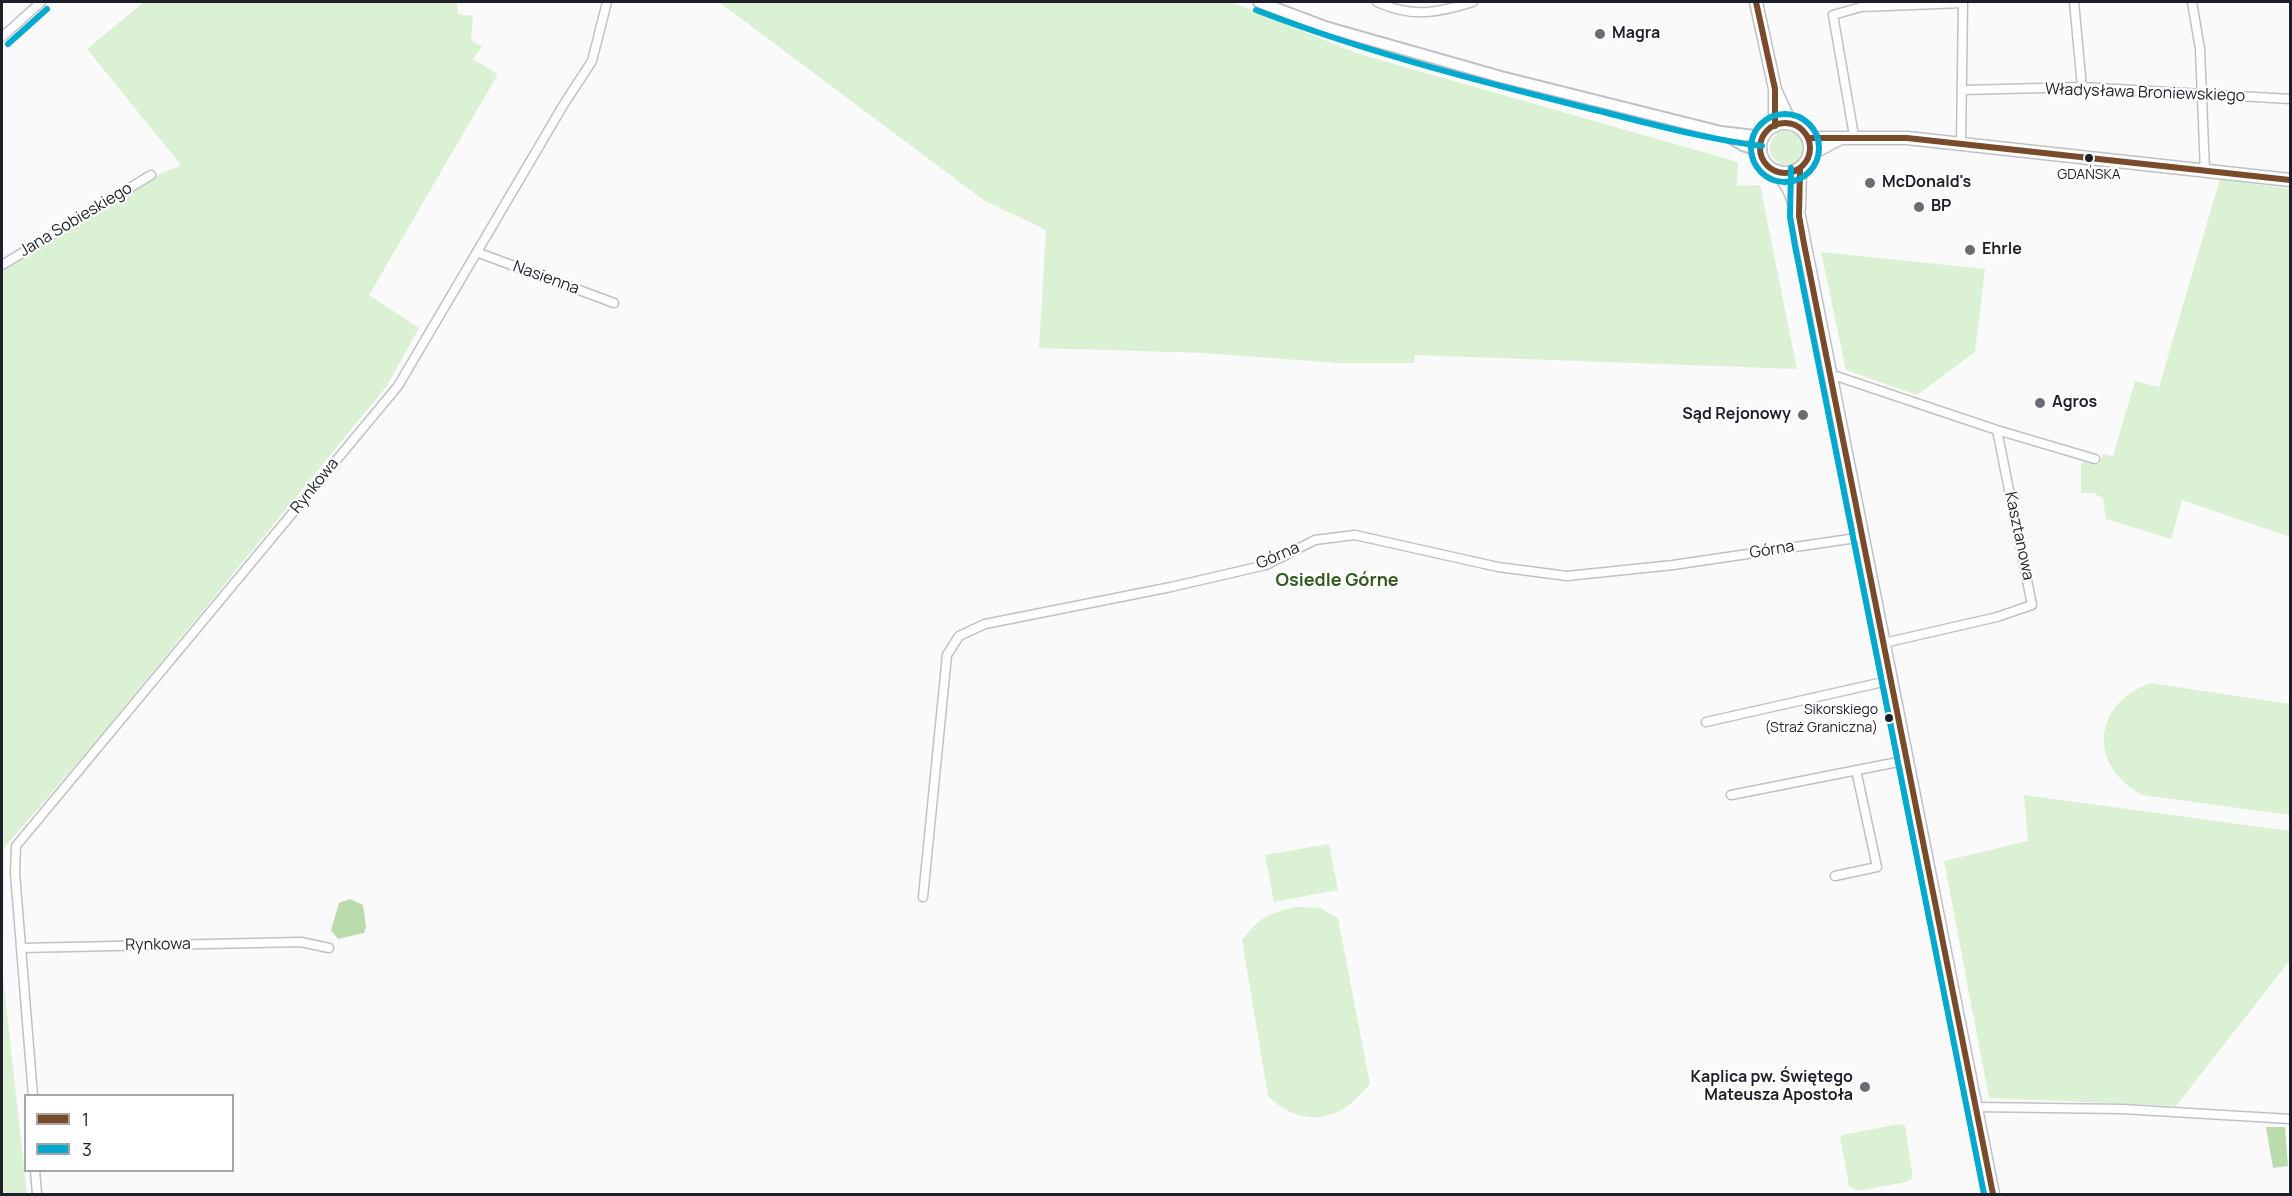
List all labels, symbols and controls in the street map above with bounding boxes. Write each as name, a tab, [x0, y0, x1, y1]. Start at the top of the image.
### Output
place label: Magra	[1612, 24, 1660, 44]
marker: Magra	[1593, 27, 1607, 41]
street label: Władysława Broniewskiego	[2044, 80, 2246, 106]
marker: GDAŃSKA	[2083, 152, 2095, 164]
place label: GDAŃSKA	[2057, 167, 2121, 183]
place label: McDonald's	[1882, 173, 1971, 193]
marker: McDonald's	[1863, 176, 1877, 190]
street label: Jana Sobieskiego	[16, 179, 136, 261]
place label: BP	[1931, 197, 1951, 217]
marker: BP	[1912, 200, 1926, 214]
place label: Ehrle	[1982, 240, 2022, 260]
marker: Ehrle	[1963, 243, 1977, 257]
street label: Nasienna	[510, 257, 582, 299]
place label: Agros	[2052, 393, 2097, 413]
marker: Agros	[2033, 396, 2047, 410]
place label: Sąd Rejonowy	[1682, 405, 1791, 425]
marker: Sąd Rejonowy	[1796, 408, 1810, 422]
street label: Rynkowa	[287, 454, 343, 518]
street label: Kasztanowa	[2000, 490, 2038, 582]
street label: Górna	[1748, 537, 1796, 563]
street label: Górna	[1254, 538, 1302, 574]
district label: Osiedle Górne	[1275, 570, 1399, 592]
place label: Sikorskiego (Straż Graniczna)	[1765, 702, 1878, 734]
marker: Sikorskiego (Straż Graniczna)	[1883, 712, 1895, 724]
street label: Rynkowa	[125, 935, 191, 955]
place label: Kaplica pw. Świętego Mateusza Apostoła	[1691, 1068, 1853, 1106]
marker: Kaplica pw. Świętego Mateusza Apostoła	[1858, 1080, 1872, 1094]
legend	[24, 1094, 234, 1172]
text: 1	[82, 1107, 89, 1131]
text: 3	[82, 1137, 92, 1161]

